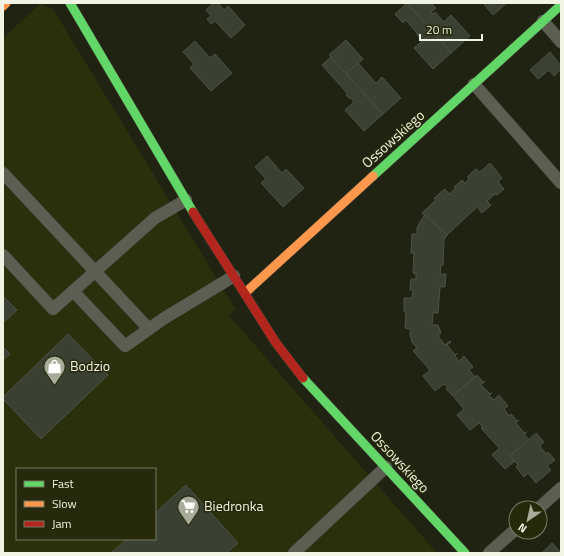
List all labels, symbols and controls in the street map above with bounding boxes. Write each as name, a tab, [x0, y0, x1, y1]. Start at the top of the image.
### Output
scale bar	[420, 16, 482, 42]
text: 20 m	[426, 20, 452, 39]
street label: Ossowskiego	[357, 105, 429, 173]
shop icon: Bodzio	[42, 353, 68, 386]
place label: Bodzio	[70, 355, 110, 376]
street label: Ossowskiego	[366, 426, 435, 497]
legend	[16, 468, 156, 540]
text: Fast	[52, 474, 75, 493]
supermarket icon: Biedronka	[176, 493, 202, 526]
text: Slow	[52, 494, 77, 513]
place label: Biedronka	[204, 495, 263, 516]
north arrow	[508, 500, 548, 540]
text: Jam	[52, 514, 72, 533]
text: N	[515, 520, 530, 537]

